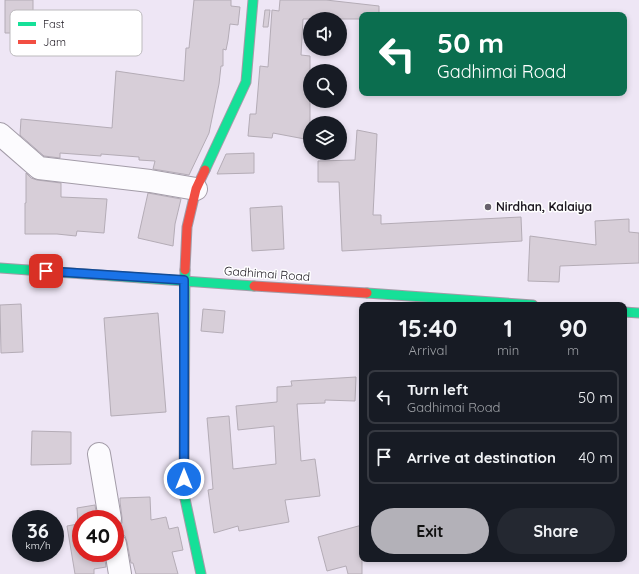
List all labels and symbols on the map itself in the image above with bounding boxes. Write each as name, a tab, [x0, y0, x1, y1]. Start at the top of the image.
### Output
legend	[10, 10, 142, 56]
text: Fast	[43, 17, 65, 31]
text: Jam	[43, 35, 66, 49]
place label: Nirdhan, Kalaiya	[496, 199, 592, 214]
marker: Nirdhan, Kalaiya	[483, 202, 493, 212]
pin	[29, 254, 63, 288]
street label: Gadhimai Road	[223, 263, 311, 284]
position arrow	[163, 458, 205, 500]
speed limit sign: 40	[72, 510, 124, 562]

